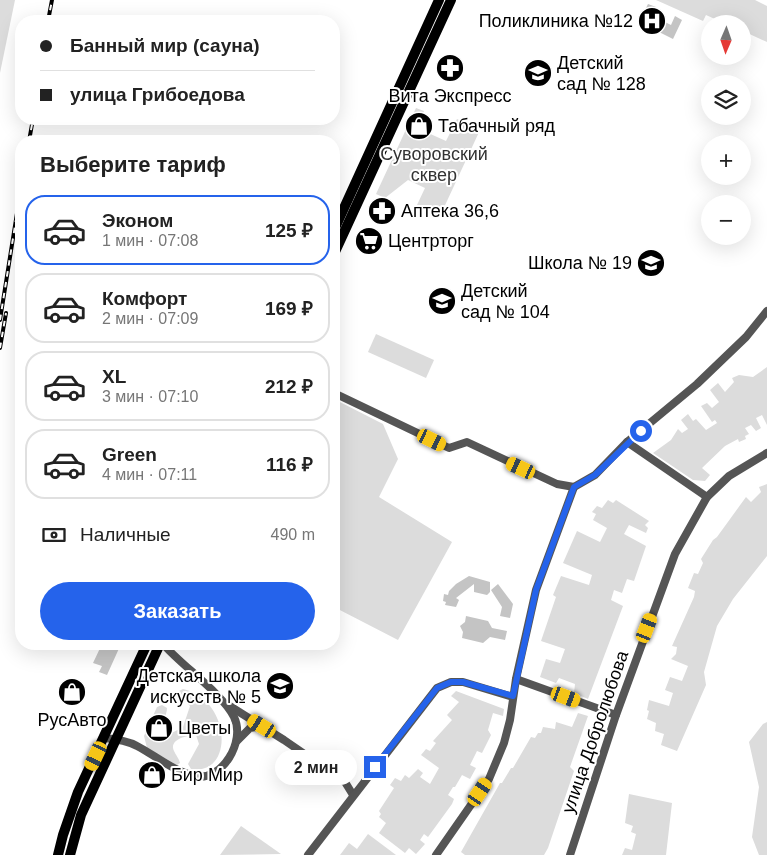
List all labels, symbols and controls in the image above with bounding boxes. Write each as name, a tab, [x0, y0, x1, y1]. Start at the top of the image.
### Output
hospital icon: Поликлиника №12	[637, 6, 667, 36]
place label: Поликлиника №12	[479, 11, 633, 31]
north arrow	[701, 15, 751, 65]
map controls	[701, 15, 751, 245]
text: Банный мир (сауна)	[70, 35, 260, 56]
pharmacy icon: Вита Экспресс	[435, 53, 465, 83]
place label: Детский сад № 128	[557, 53, 646, 94]
school or university icon: Детский сад № 128	[523, 58, 553, 88]
button: layers	[701, 75, 751, 125]
text: улица Грибоедова	[70, 84, 245, 105]
place label: Вита Экспресс	[389, 86, 511, 106]
shop icon: Табачный ряд	[404, 111, 434, 141]
place label: Табачный ряд	[438, 116, 556, 136]
button: +	[701, 135, 751, 185]
park label: Суворовский сквер	[380, 144, 488, 185]
text: Выберите тариф	[40, 152, 226, 177]
button: −	[701, 195, 751, 245]
pharmacy icon: Аптека 36,6	[367, 196, 397, 226]
place label: Аптека 36,6	[401, 201, 499, 221]
icon: car	[42, 208, 87, 253]
text: Эконом	[102, 210, 173, 231]
text: 125 ₽	[265, 220, 313, 241]
supermarket icon: Центрторг	[354, 226, 384, 256]
place label: Центрторг	[388, 231, 474, 251]
text: 1 мин · 07:08	[102, 232, 198, 249]
school or university icon: Школа № 19	[636, 248, 666, 278]
place label: Школа № 19	[528, 253, 632, 273]
place label: Детский сад № 104	[461, 281, 550, 322]
icon: car	[42, 286, 87, 331]
school or university icon: Детский сад № 104	[427, 286, 457, 316]
text: Комфорт	[102, 288, 187, 309]
text: 169 ₽	[265, 298, 313, 319]
text: 2 мин · 07:09	[102, 310, 198, 327]
icon: car	[42, 364, 87, 409]
text: XL	[102, 366, 126, 387]
text: 212 ₽	[265, 376, 313, 397]
text: 3 мин · 07:10	[102, 388, 198, 405]
route start	[630, 420, 652, 442]
car	[415, 427, 448, 453]
icon: car	[42, 442, 87, 487]
text: Green	[102, 444, 157, 465]
text: 116 ₽	[266, 454, 313, 475]
car	[504, 455, 537, 481]
text: 4 мин · 07:11	[102, 466, 197, 483]
icon: cash	[40, 521, 68, 549]
text: Наличные	[80, 524, 171, 545]
text: 490 m	[271, 526, 315, 543]
button: Заказать	[40, 582, 315, 640]
car	[634, 611, 659, 645]
street label: улица Добролюбова	[558, 647, 633, 816]
place label: Детская школа искусств № 5	[137, 666, 262, 707]
school or university icon: Детская школа искусств № 5	[265, 671, 295, 701]
shop icon: РусАвто	[57, 677, 87, 707]
car	[549, 685, 582, 709]
place label: РусАвто	[37, 710, 107, 730]
car	[245, 712, 278, 740]
shop icon: Цветы	[144, 713, 174, 743]
place label: Цветы	[178, 718, 231, 738]
car	[82, 739, 109, 773]
callout: 2 мин	[275, 750, 358, 784]
route end	[364, 756, 386, 778]
text: 2 мин	[294, 759, 338, 776]
shop icon: Бир Мир	[137, 760, 167, 790]
place label: Бир Мир	[171, 765, 243, 785]
car	[465, 775, 494, 809]

